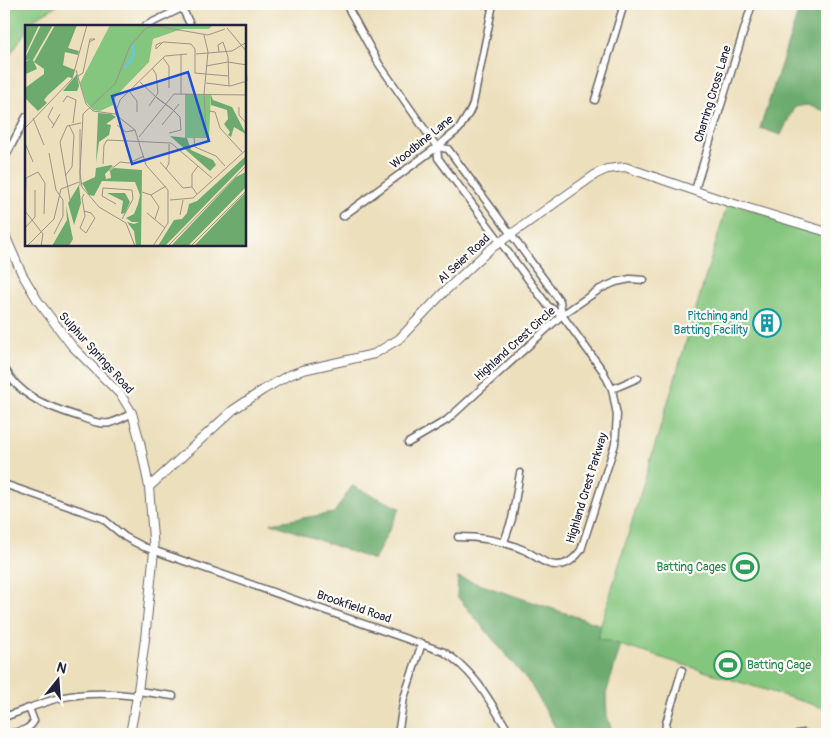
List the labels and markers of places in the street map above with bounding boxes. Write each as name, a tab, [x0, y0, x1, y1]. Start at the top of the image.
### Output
building icon: Pitching and Batting Facility	[752, 308, 782, 338]
place label: Pitching and Batting Facility	[674, 309, 748, 338]
sports icon: Batting Cages	[730, 552, 760, 582]
place label: Batting Cages	[657, 560, 727, 575]
sports icon: Batting Cage	[713, 650, 743, 680]
place label: Batting Cage	[747, 658, 811, 673]

